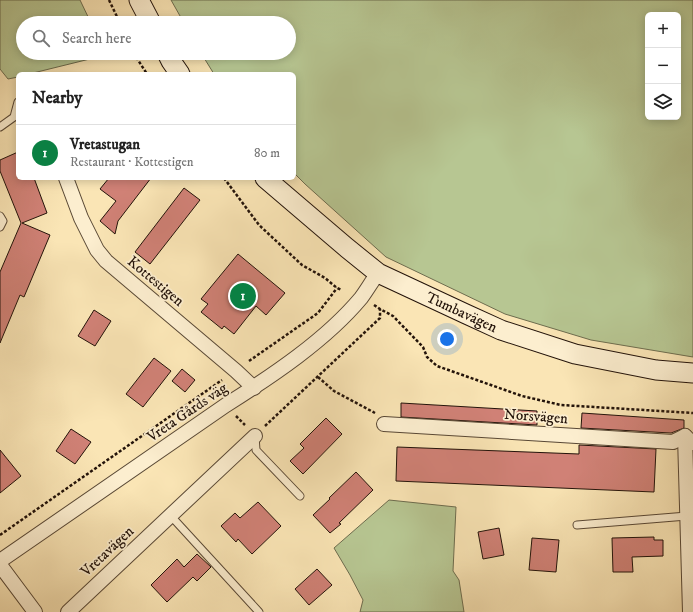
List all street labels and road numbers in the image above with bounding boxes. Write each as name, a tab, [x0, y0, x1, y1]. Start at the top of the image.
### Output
street label: Kottestigen	[123, 252, 188, 311]
street label: Tumbavägen	[423, 288, 500, 337]
street label: Vreta Gårds väg	[142, 378, 232, 447]
street label: Norsvägen	[503, 405, 569, 428]
street label: Vretavägen	[76, 522, 138, 581]

